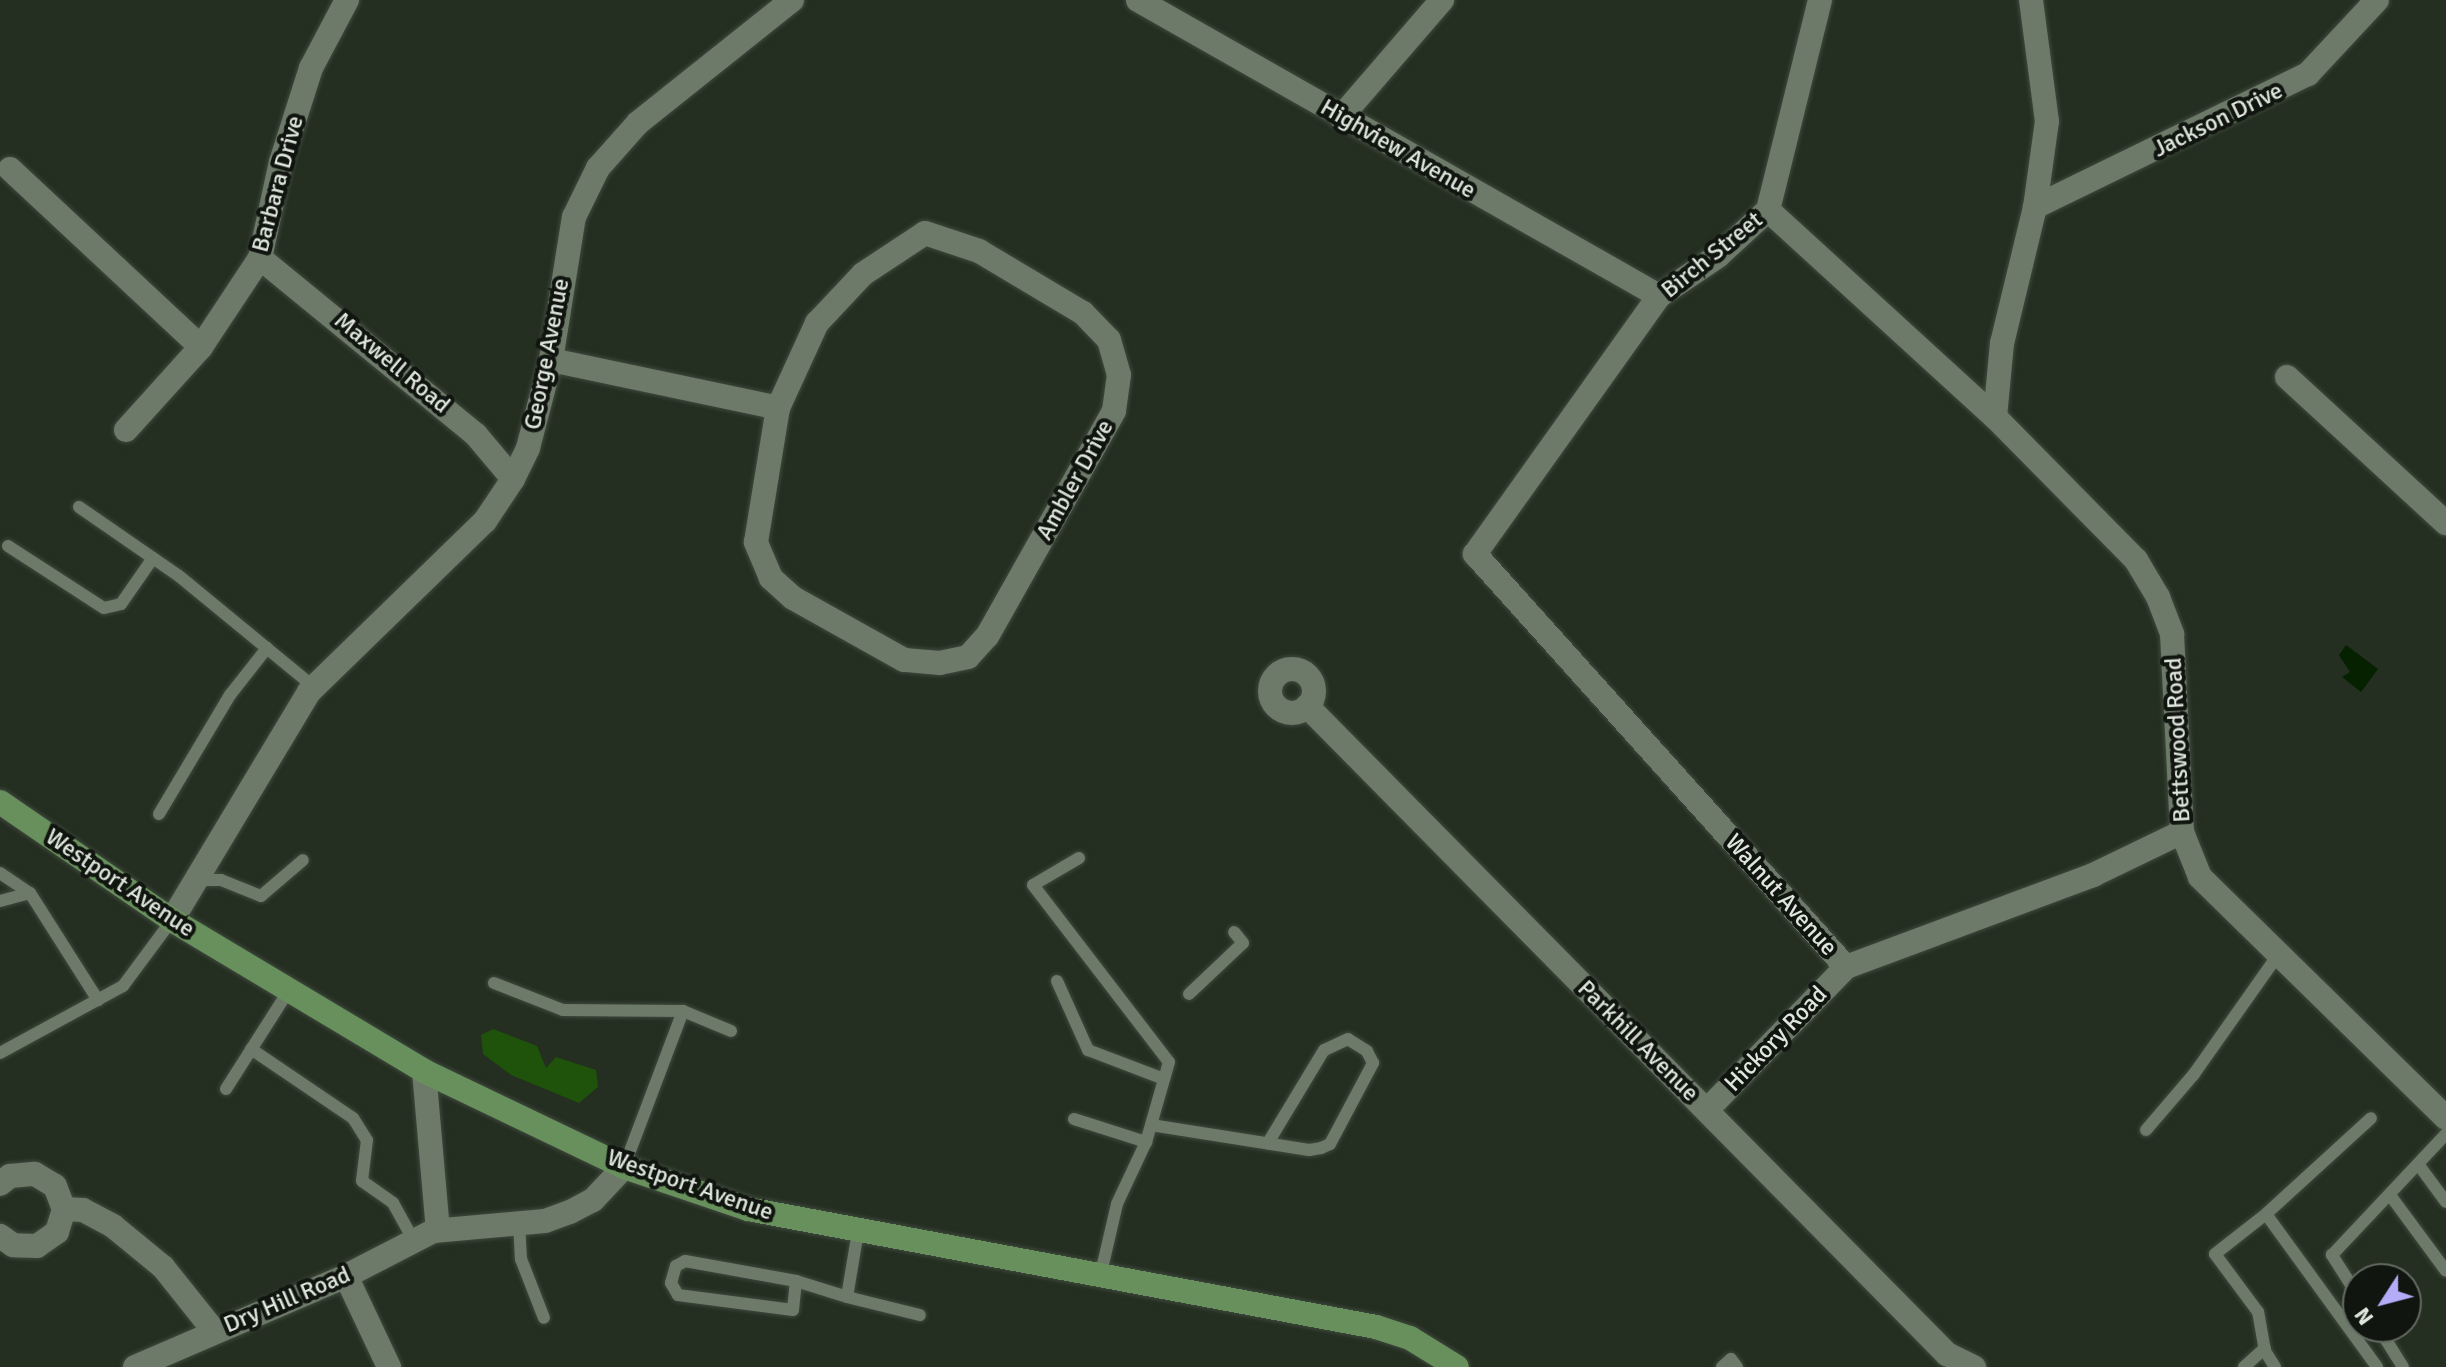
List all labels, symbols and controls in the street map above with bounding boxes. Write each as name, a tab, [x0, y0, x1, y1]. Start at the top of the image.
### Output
street label: Jackson Drive	[2149, 76, 2287, 164]
street label: Highview Avenue	[1315, 93, 1481, 205]
street label: Barbara Drive	[246, 113, 310, 255]
street label: Birch Street	[1656, 206, 1768, 304]
street label: George Avenue	[518, 276, 576, 432]
street label: Maxwell Road	[328, 306, 456, 420]
street label: Ambler Drive	[1030, 415, 1120, 545]
street label: Bettswood Road	[2159, 657, 2197, 823]
street label: Westport Avenue	[40, 823, 200, 943]
street label: Walnut Avenue	[1719, 828, 1843, 962]
street label: Parkhill Avenue	[1571, 974, 1705, 1108]
street label: Hickory Road	[1719, 980, 1833, 1098]
street label: Westport Avenue	[603, 1143, 777, 1227]
street label: Dry Hill Road	[219, 1260, 355, 1340]
north arrow	[2342, 1263, 2422, 1343]
text: N	[2348, 1302, 2379, 1330]

